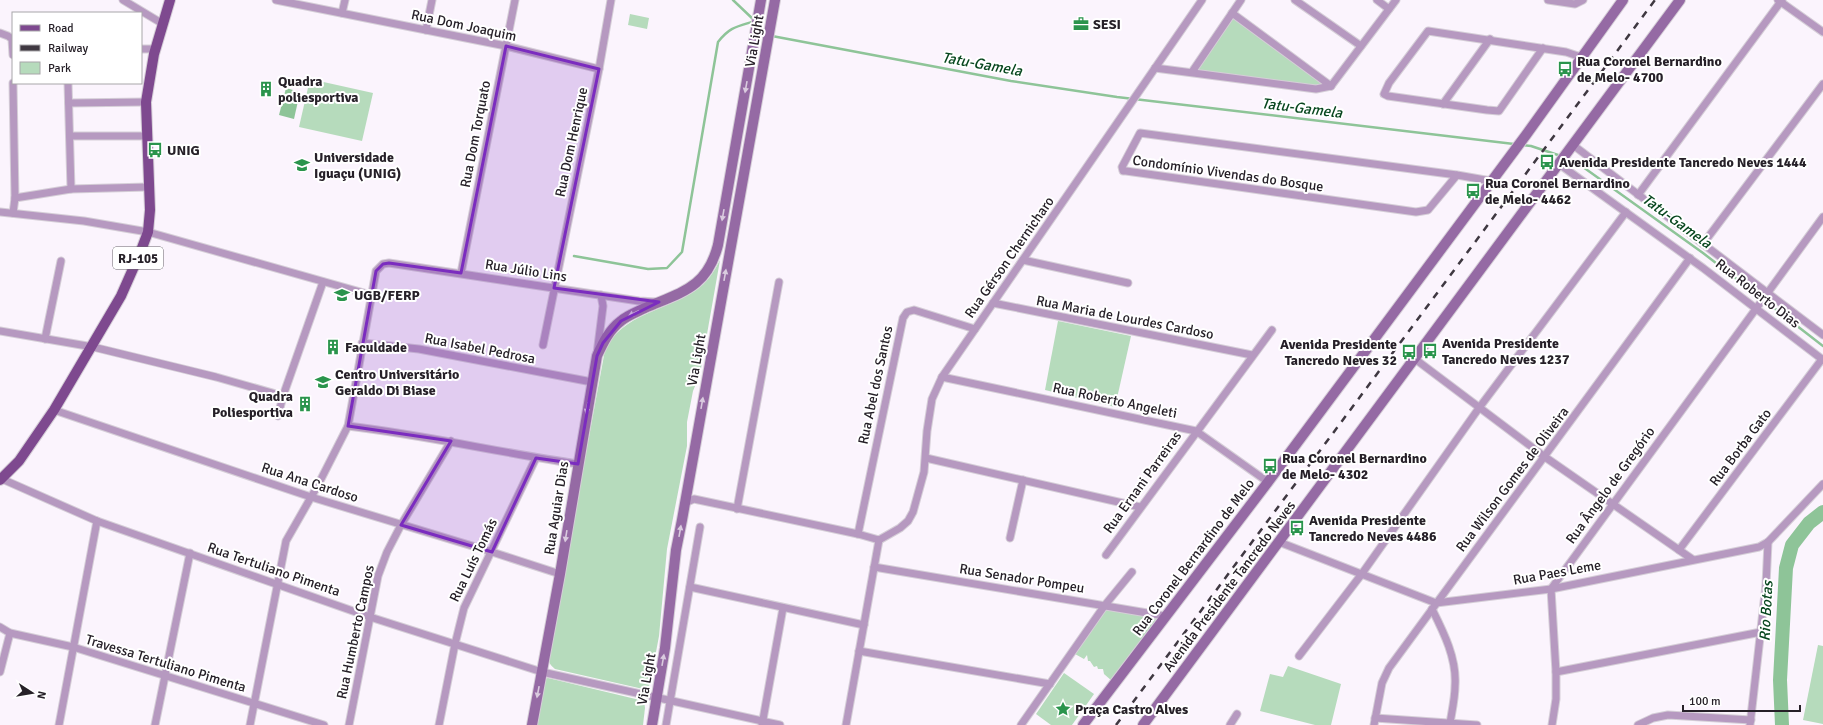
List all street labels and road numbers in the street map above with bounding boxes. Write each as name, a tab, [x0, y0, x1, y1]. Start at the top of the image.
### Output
street label: Rua Dom Joaquim	[410, 6, 518, 45]
street label: Via Light	[742, 14, 767, 69]
street label: Rua Dom Torquato	[457, 79, 494, 189]
street label: Rua Dom Henrique	[552, 86, 591, 199]
street label: Condomínio Vivendas do Bosque	[1131, 152, 1325, 195]
street label: Rua Gérson Chernicharo	[961, 193, 1058, 321]
road number: RJ-105	[113, 247, 163, 269]
street label: Rua Roberto Dias	[1712, 255, 1803, 332]
street label: Rua Júlio Lins	[484, 256, 568, 285]
street label: Rua Maria de Lourdes Cardoso	[1035, 292, 1215, 343]
street label: Rua Abel dos Santos	[855, 324, 896, 446]
street label: Rua Isabel Pedrosa	[423, 329, 537, 368]
street label: Via Light	[684, 333, 709, 388]
street label: Rua Roberto Angeleti	[1051, 379, 1179, 422]
street label: Rua Wilson Gomes de Oliveira	[1452, 403, 1572, 555]
street label: Rua Borba Gato	[1706, 405, 1775, 489]
street label: Rua Ângelo de Gregório	[1562, 424, 1659, 547]
street label: Rua Ernani Parreiras	[1100, 428, 1185, 537]
street label: Rua Ana Cardoso	[259, 459, 360, 506]
street label: Rua Aguiar Dias	[541, 460, 572, 556]
street label: Rua Coronel Bernardino de Melo	[1129, 475, 1258, 639]
street label: Avenida Presidente Tancredo Neves	[1160, 497, 1299, 675]
street label: Rua Luís Tomás	[446, 516, 501, 605]
street label: Rua Tertuliano Pimenta	[205, 539, 342, 600]
street label: Rua Paes Leme	[1512, 556, 1602, 589]
street label: Rua Senador Pompeu	[958, 560, 1086, 597]
street label: Rua Humberto Campos	[333, 564, 378, 701]
street label: Travessa Tertuliano Pimenta	[84, 631, 248, 696]
street label: Via Light	[634, 652, 659, 707]

